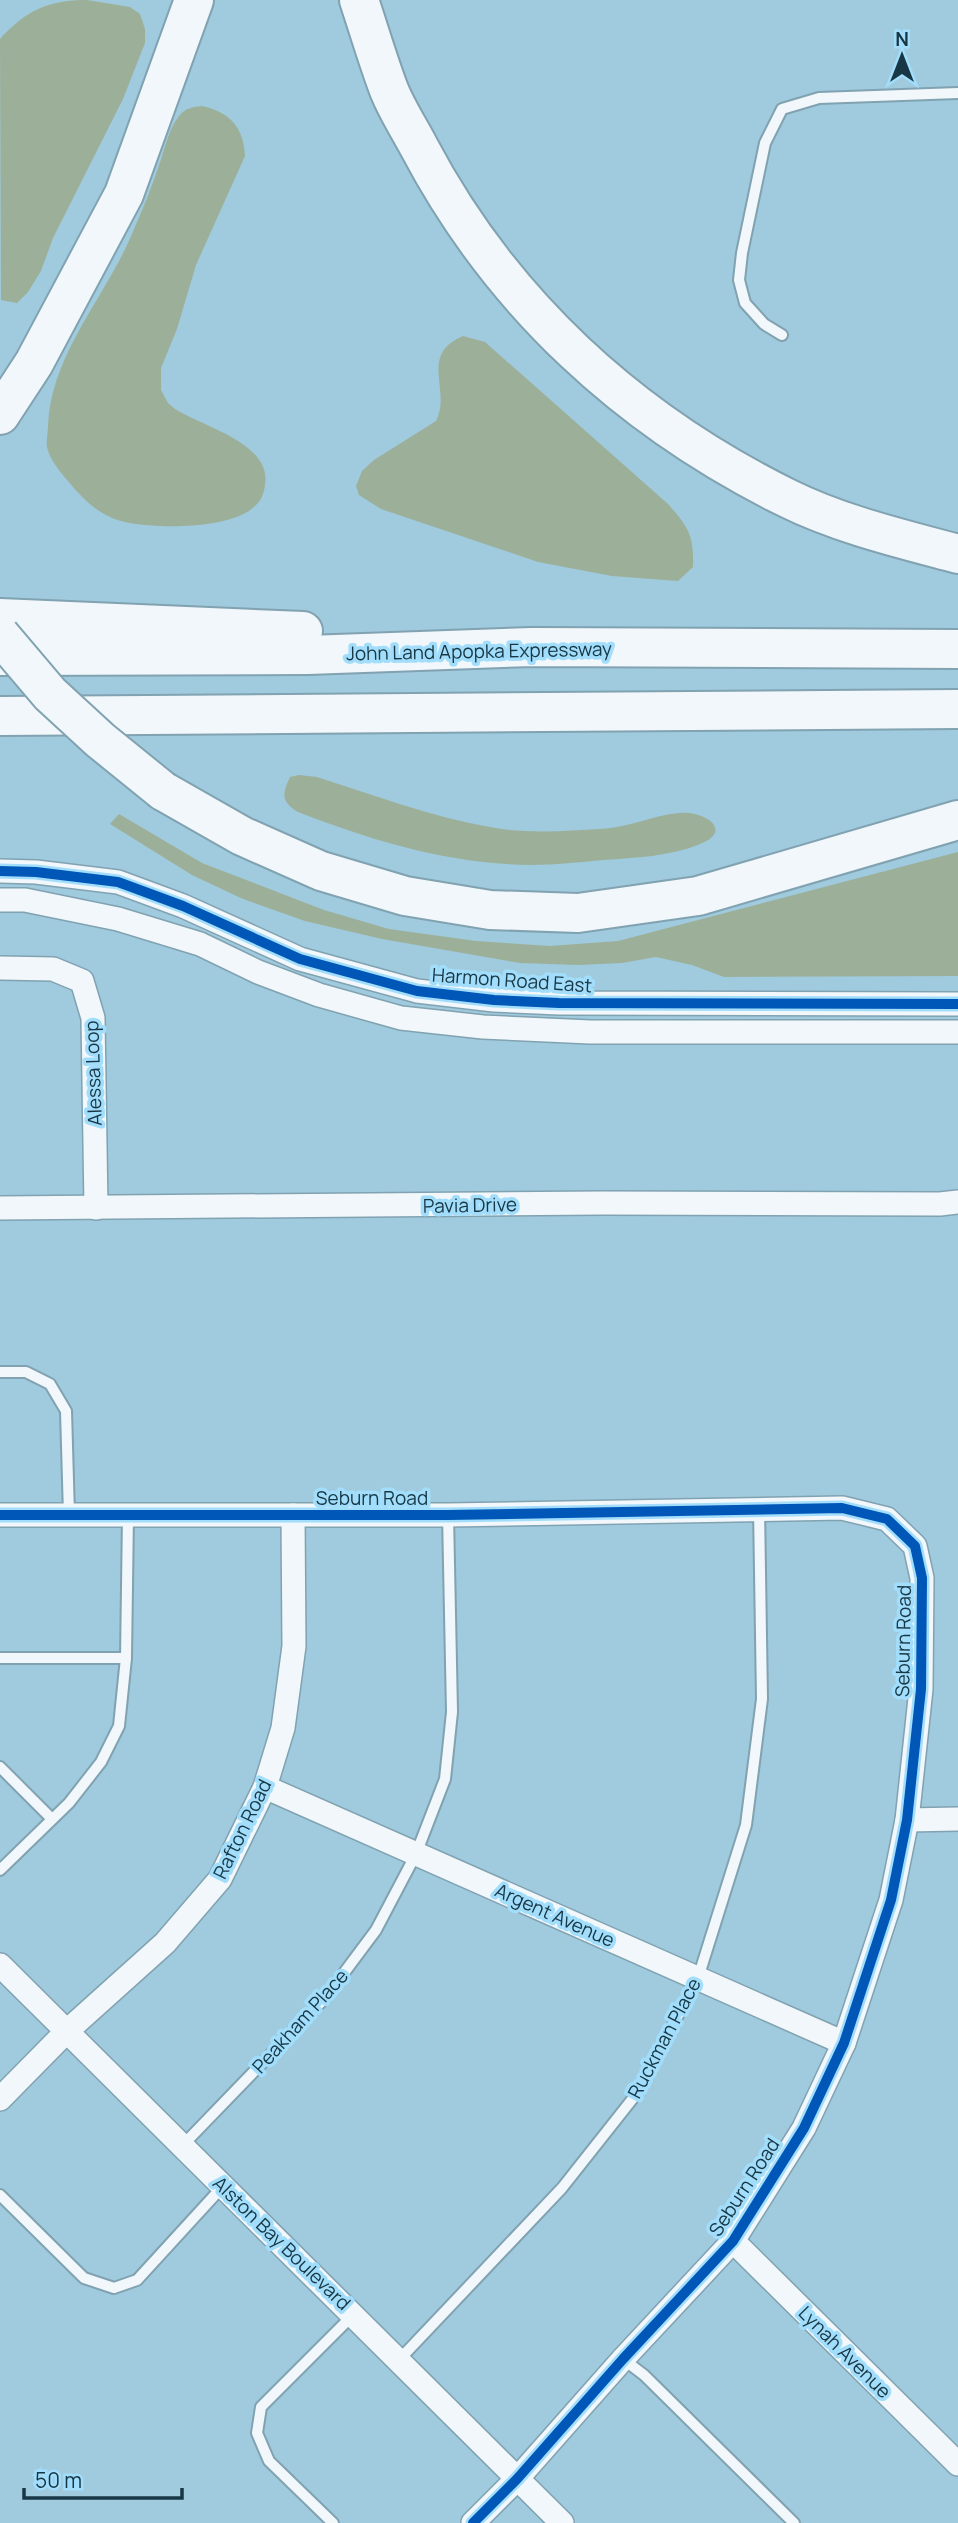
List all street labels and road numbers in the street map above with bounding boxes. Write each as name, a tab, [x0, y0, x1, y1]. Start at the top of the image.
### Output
street label: John Land Apopka Expressway	[346, 636, 612, 666]
street label: Harmon Road East	[431, 961, 593, 999]
street label: Alessa Loop	[78, 1020, 108, 1126]
street label: Pavia Drive	[423, 1191, 517, 1219]
street label: Seburn Road	[316, 1485, 428, 1511]
street label: Seburn Road	[889, 1585, 917, 1697]
street label: Rafton Road	[207, 1775, 277, 1883]
street label: Argent Avenue	[491, 1877, 619, 1953]
street label: Peakham Place	[246, 1963, 354, 2079]
street label: Ruckman Place	[621, 1973, 707, 2103]
street label: Seburn Road	[703, 2133, 785, 2241]
street label: Alston Bay Boulevard	[207, 2170, 357, 2316]
street label: Lynah Avenue	[793, 2300, 897, 2404]

